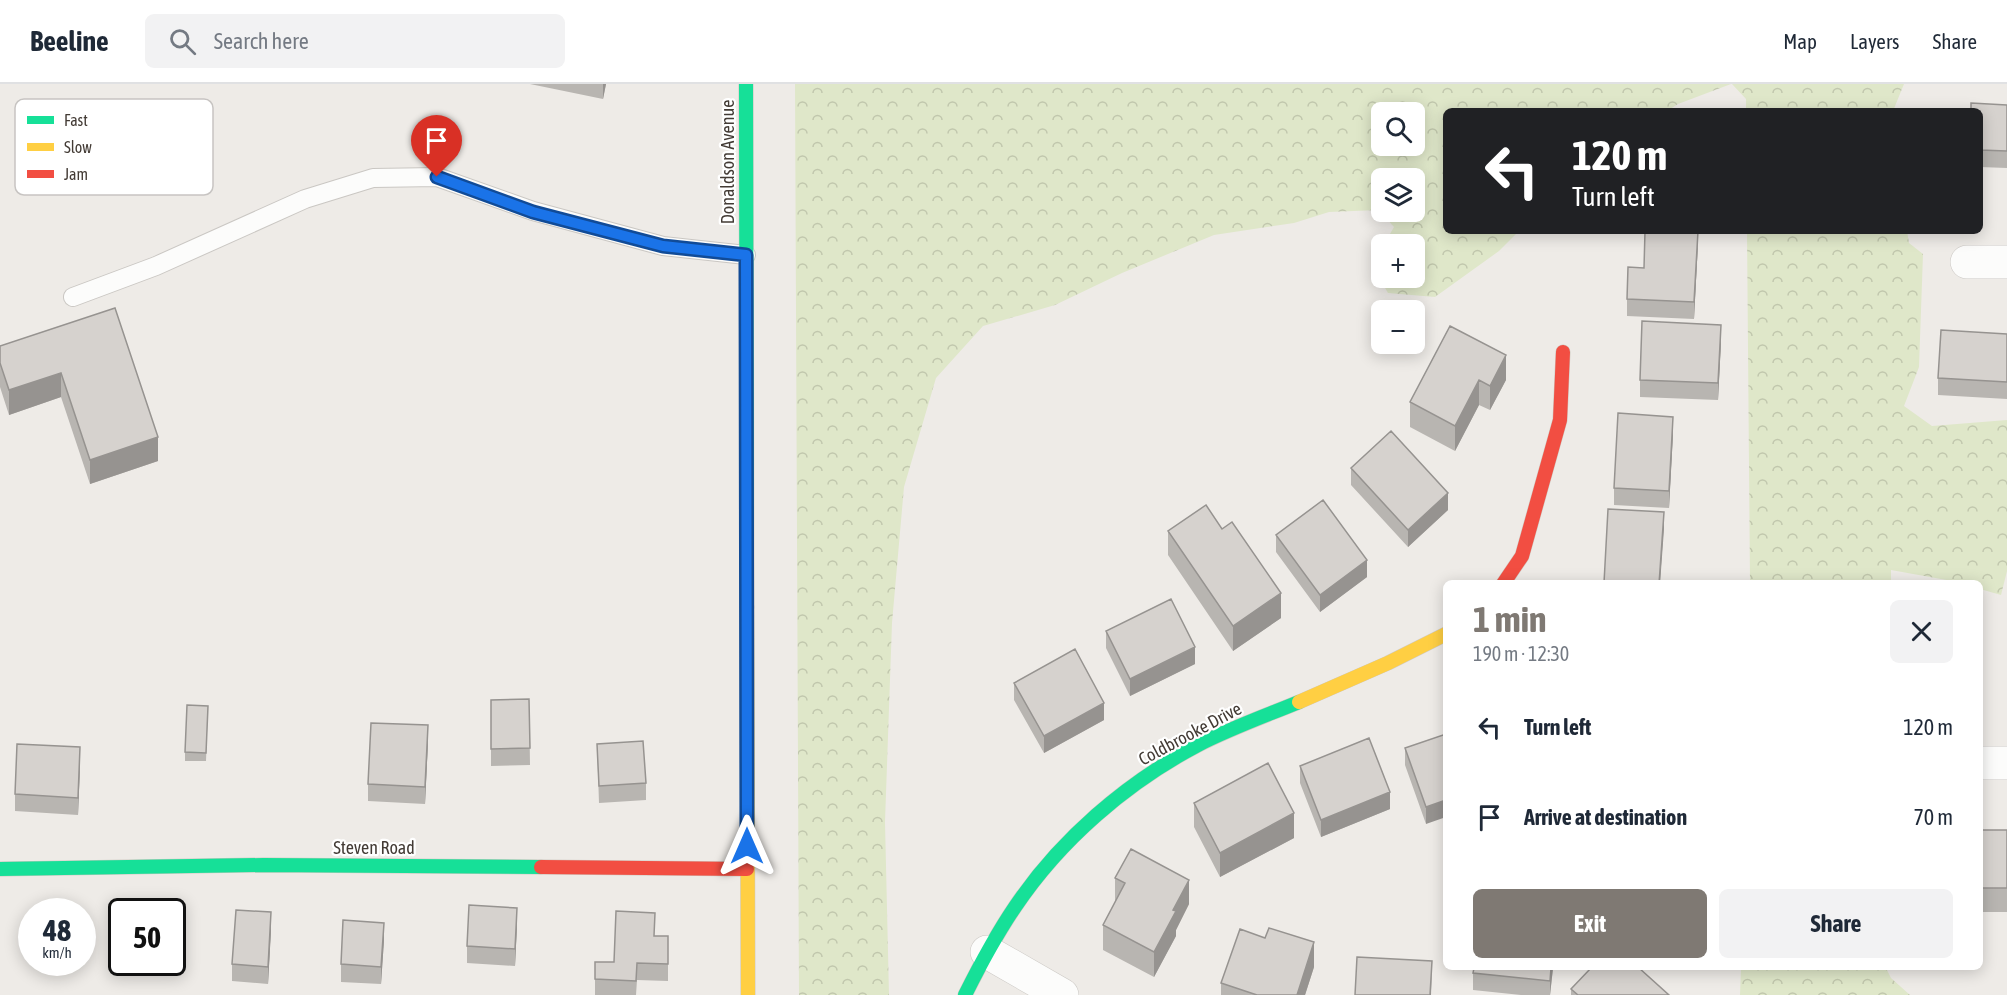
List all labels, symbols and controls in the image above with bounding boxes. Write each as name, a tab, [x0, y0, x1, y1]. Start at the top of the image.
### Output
search box	[145, 14, 565, 68]
text: Beeline	[30, 25, 109, 57]
icon: search	[166, 25, 199, 58]
text: Search here	[214, 28, 309, 54]
text: Map	[1783, 29, 1817, 53]
text: Layers	[1850, 29, 1900, 53]
text: Share	[1933, 29, 1977, 53]
legend	[15, 99, 213, 195]
street label: Donaldson Avenue	[717, 100, 738, 224]
map controls	[1371, 102, 1425, 354]
button: search	[1371, 102, 1425, 156]
text: Fast	[64, 111, 88, 129]
pin	[411, 115, 462, 177]
icon: arrive	[420, 124, 453, 157]
text: 120 m	[1572, 131, 1667, 179]
icon: left	[1473, 132, 1551, 210]
text: Slow	[64, 138, 92, 156]
text: Jam	[64, 165, 88, 183]
button: layers	[1371, 168, 1425, 222]
text: Turn left	[1572, 181, 1655, 212]
button: +	[1371, 234, 1425, 288]
button: −	[1371, 300, 1425, 354]
text: 1 min	[1473, 598, 1547, 640]
button: close	[1890, 600, 1953, 663]
text: 190 m · 12:30	[1473, 642, 1569, 665]
street label: Coldbrooke Drive	[1135, 698, 1245, 769]
icon: left	[1473, 711, 1506, 744]
text: Turn left	[1524, 714, 1591, 740]
text: 120 m	[1903, 714, 1953, 740]
icon: arrive	[1473, 801, 1506, 834]
text: Arrive at destination	[1524, 804, 1687, 830]
text: 70 m	[1913, 804, 1953, 830]
position arrow	[715, 814, 779, 878]
street label: Steven Road	[333, 837, 415, 858]
button: Exit	[1473, 889, 1707, 958]
button: Share	[1719, 889, 1953, 958]
speed limit sign: 50	[108, 898, 186, 976]
text: 48	[43, 913, 71, 947]
text: km/h	[42, 944, 72, 961]

